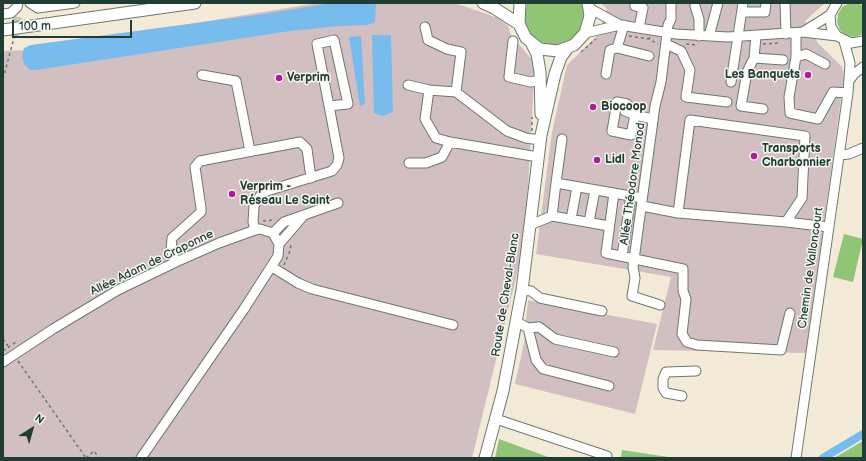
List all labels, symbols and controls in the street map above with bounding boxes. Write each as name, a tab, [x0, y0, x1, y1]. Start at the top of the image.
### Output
scale bar	[14, 12, 134, 38]
text: 100 m	[19, 19, 51, 34]
place label: Les Banquets	[725, 68, 800, 82]
marker: Les Banquets	[803, 70, 813, 80]
place label: Verprim	[287, 71, 330, 85]
marker: Verprim	[274, 73, 284, 83]
place label: Biocoop	[601, 100, 646, 114]
marker: Biocoop	[588, 102, 598, 112]
street label: Allée Théodore Monod	[617, 122, 649, 246]
place label: Transports Charbonnier	[762, 142, 831, 170]
marker: Transports Charbonnier	[749, 151, 759, 161]
place label: Lidl	[605, 153, 625, 167]
marker: Lidl	[592, 155, 602, 165]
place label: Verprim - Réseau Le Saint	[240, 180, 330, 208]
marker: Verprim - Réseau Le Saint	[227, 189, 237, 199]
street label: Chemin de Valloncourt	[795, 206, 827, 330]
street label: Allée Adam de Craponne	[88, 227, 216, 299]
street label: Route de Cheval-Blanc	[489, 232, 523, 358]
north arrow	[12, 409, 52, 449]
text: N	[32, 411, 47, 427]

